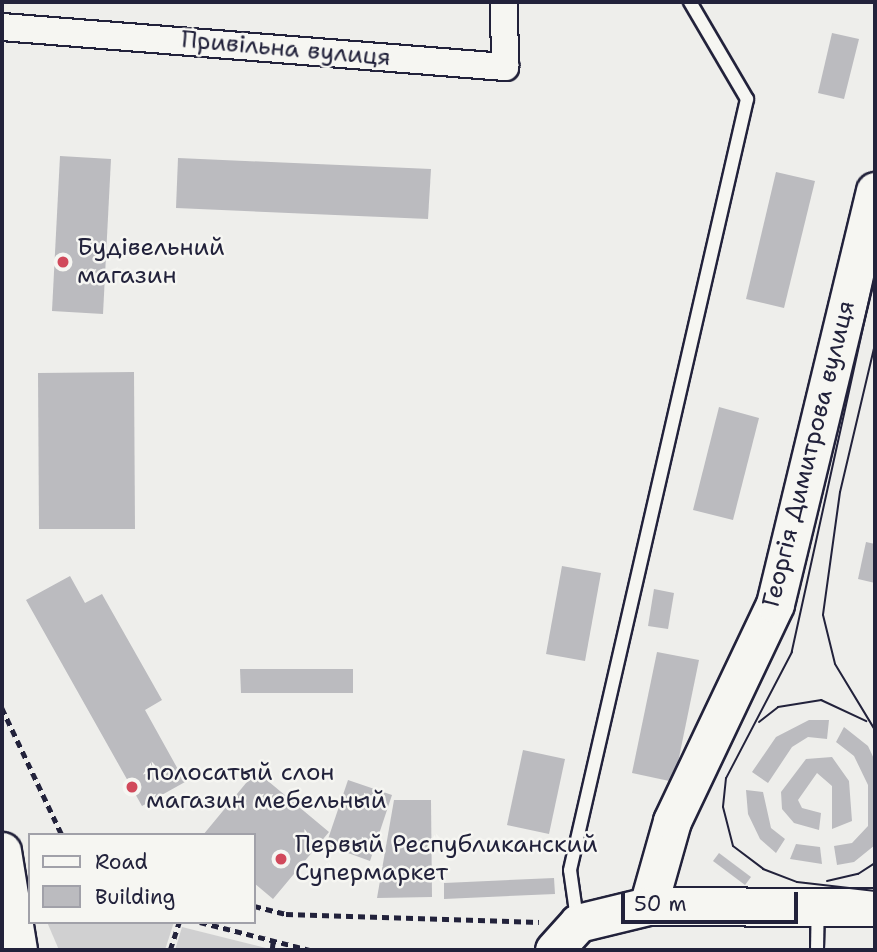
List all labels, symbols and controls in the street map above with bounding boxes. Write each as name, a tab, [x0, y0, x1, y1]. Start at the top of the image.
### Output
street label: Привільна вулиця	[180, 25, 392, 73]
place label: Будівельний магазин	[77, 234, 225, 290]
marker: Будівельний магазин	[55, 254, 71, 270]
street label: Георгія Димитрова вулиця	[757, 298, 861, 610]
place label: полосатый слон магазин мебельный	[146, 759, 386, 815]
marker: полосатый слон магазин мебельный	[124, 779, 140, 795]
place label: Первый Республиканский Супермаркет	[295, 831, 598, 887]
legend	[28, 833, 256, 924]
text: Road	[95, 848, 148, 876]
marker: Первый Республиканский Супермаркет	[273, 851, 289, 867]
scale bar	[625, 878, 802, 922]
text: Building	[95, 883, 175, 911]
text: 50 m	[634, 890, 687, 918]

